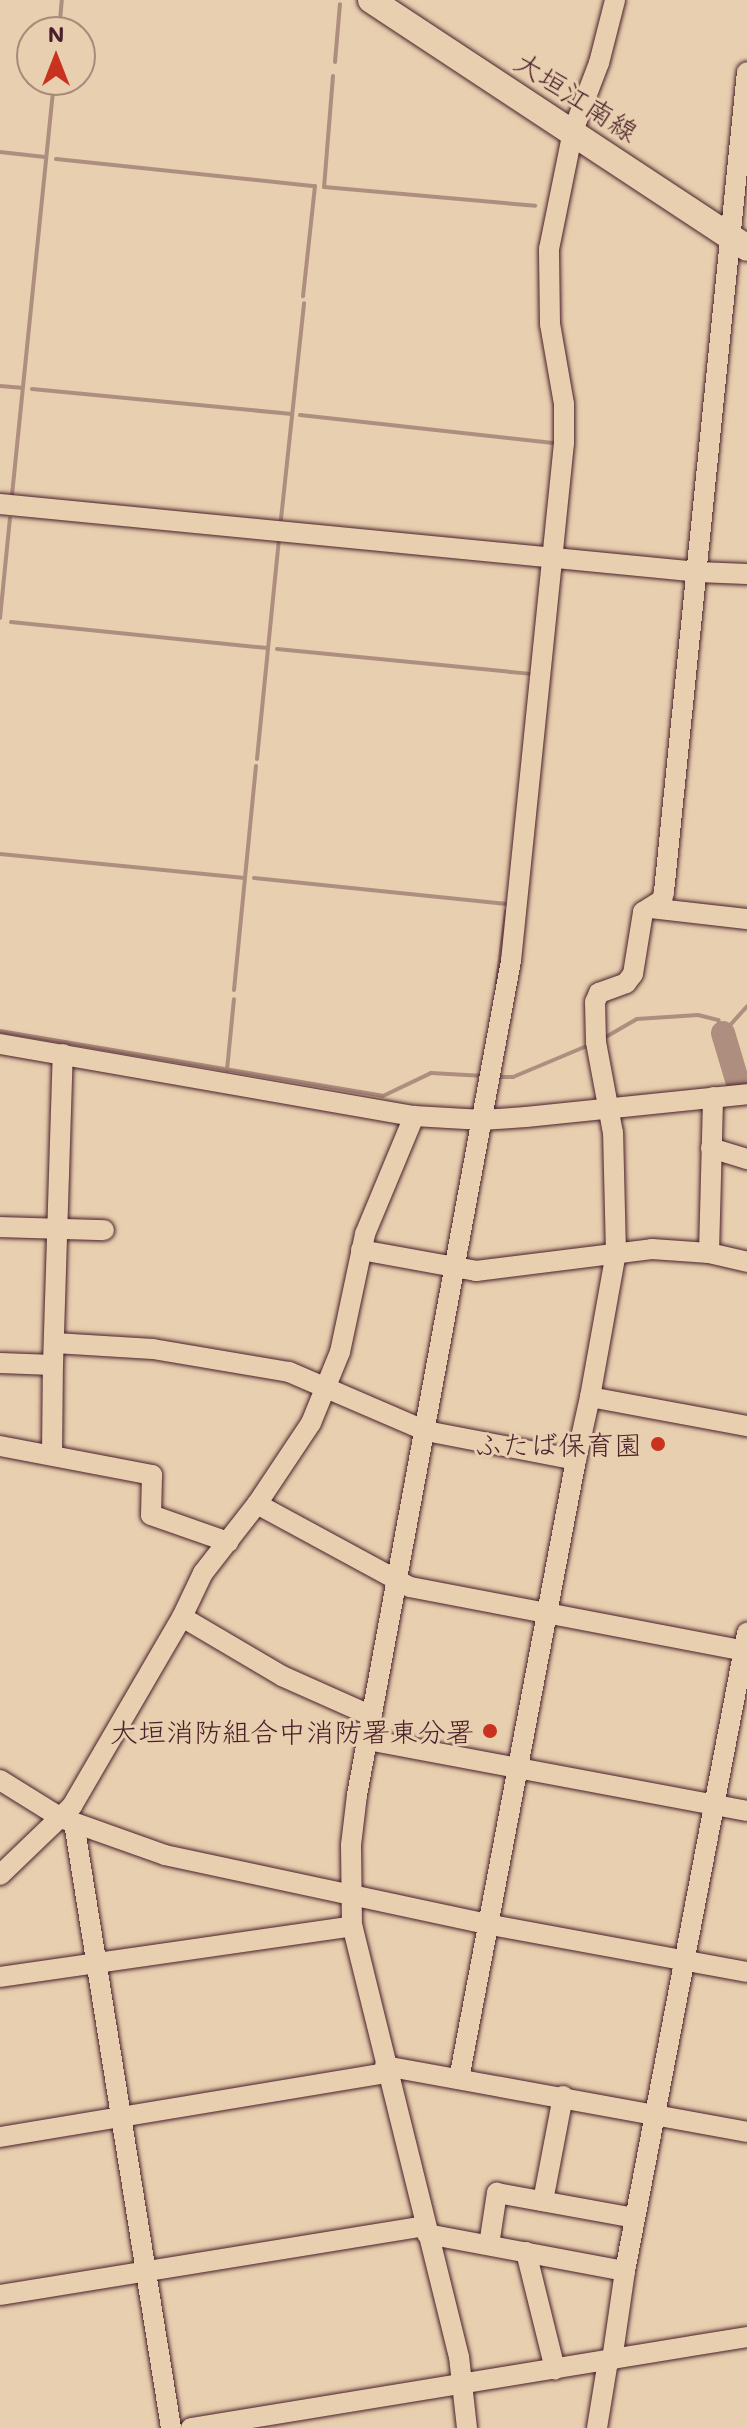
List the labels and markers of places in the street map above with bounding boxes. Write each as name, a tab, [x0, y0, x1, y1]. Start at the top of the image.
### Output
place label: ふたば保育園	[474, 1427, 642, 1461]
marker: ふたば保育園	[649, 1435, 667, 1453]
place label: 大垣消防組合中消防署東分署	[110, 1714, 474, 1748]
marker: 大垣消防組合中消防署東分署	[481, 1722, 499, 1740]

